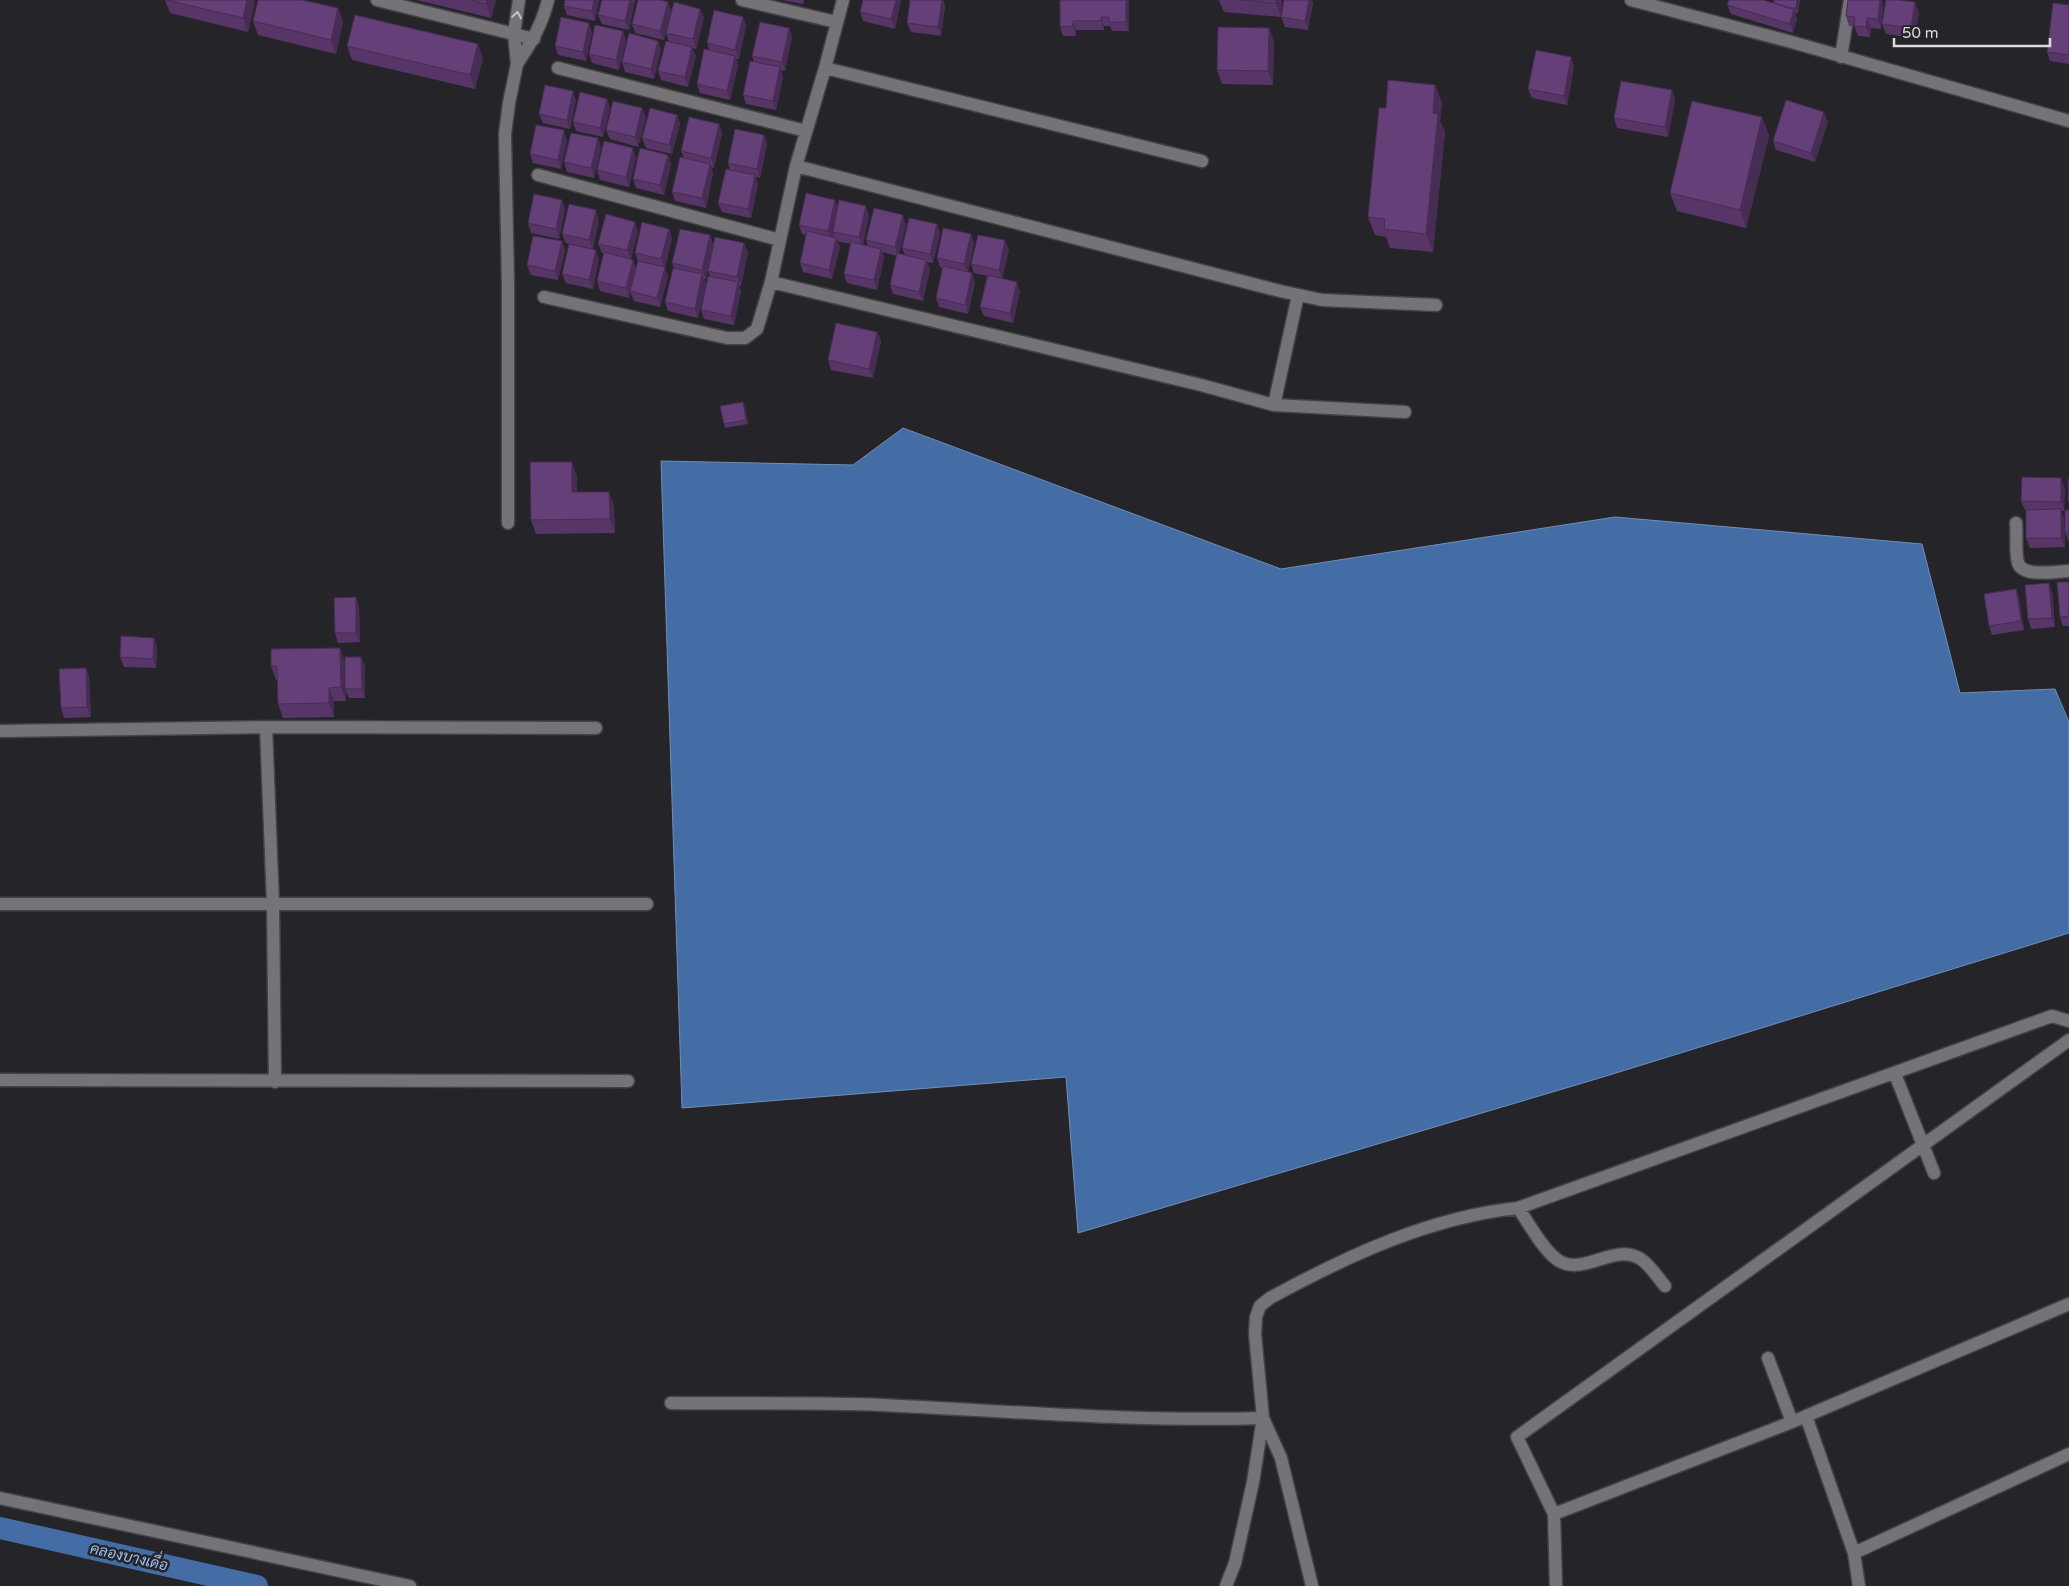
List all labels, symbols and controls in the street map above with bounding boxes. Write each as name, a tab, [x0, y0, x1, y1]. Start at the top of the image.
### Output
one-way arrow	[511, 10, 521, 19]
scale bar	[1894, 15, 2050, 47]
text: 50 m	[1902, 24, 1939, 42]
water label: คลองบางเดื่อ	[88, 1533, 171, 1575]

